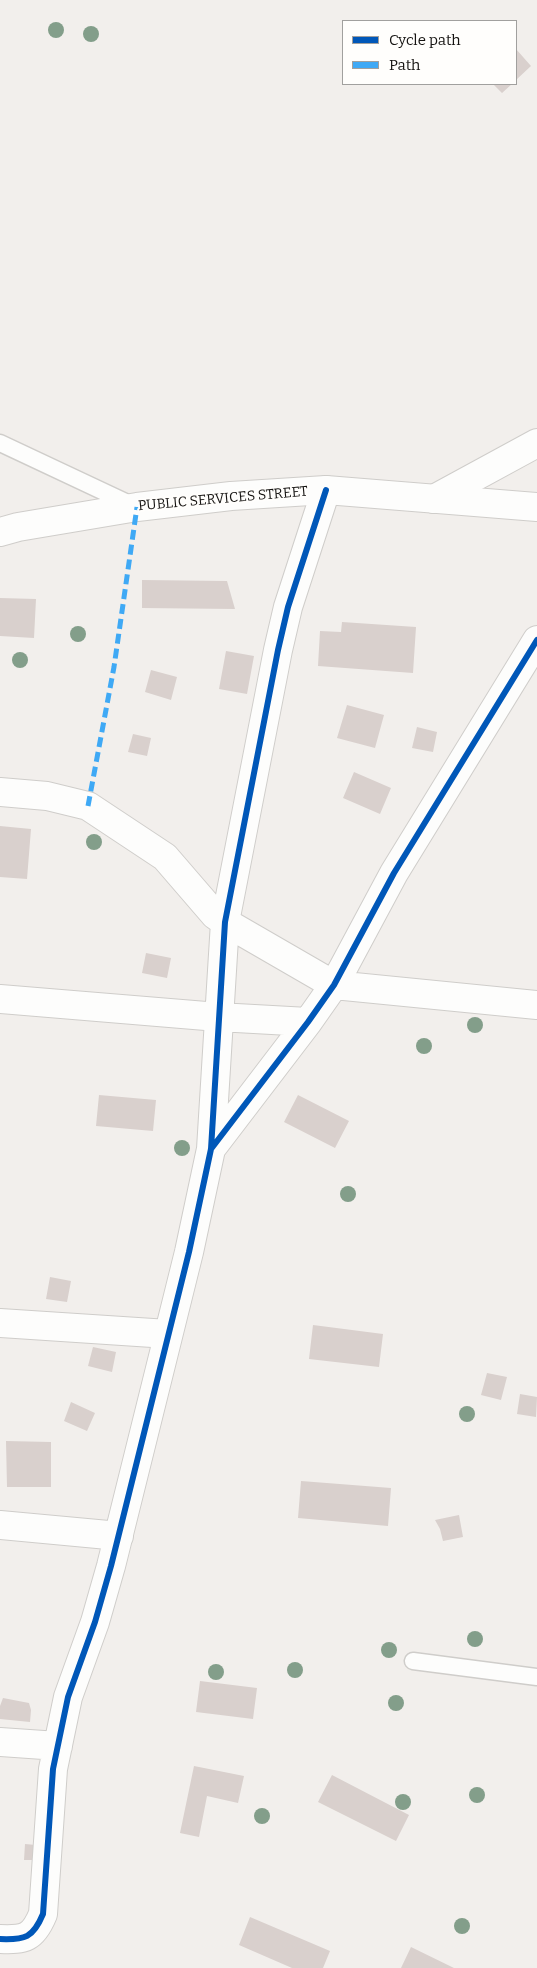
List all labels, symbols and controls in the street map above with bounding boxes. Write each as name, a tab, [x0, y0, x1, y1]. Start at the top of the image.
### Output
legend	[342, 20, 517, 85]
text: Cycle path	[389, 31, 461, 49]
text: Path	[389, 56, 420, 74]
street label: PUBLIC SERVICES STREET	[137, 483, 309, 515]

